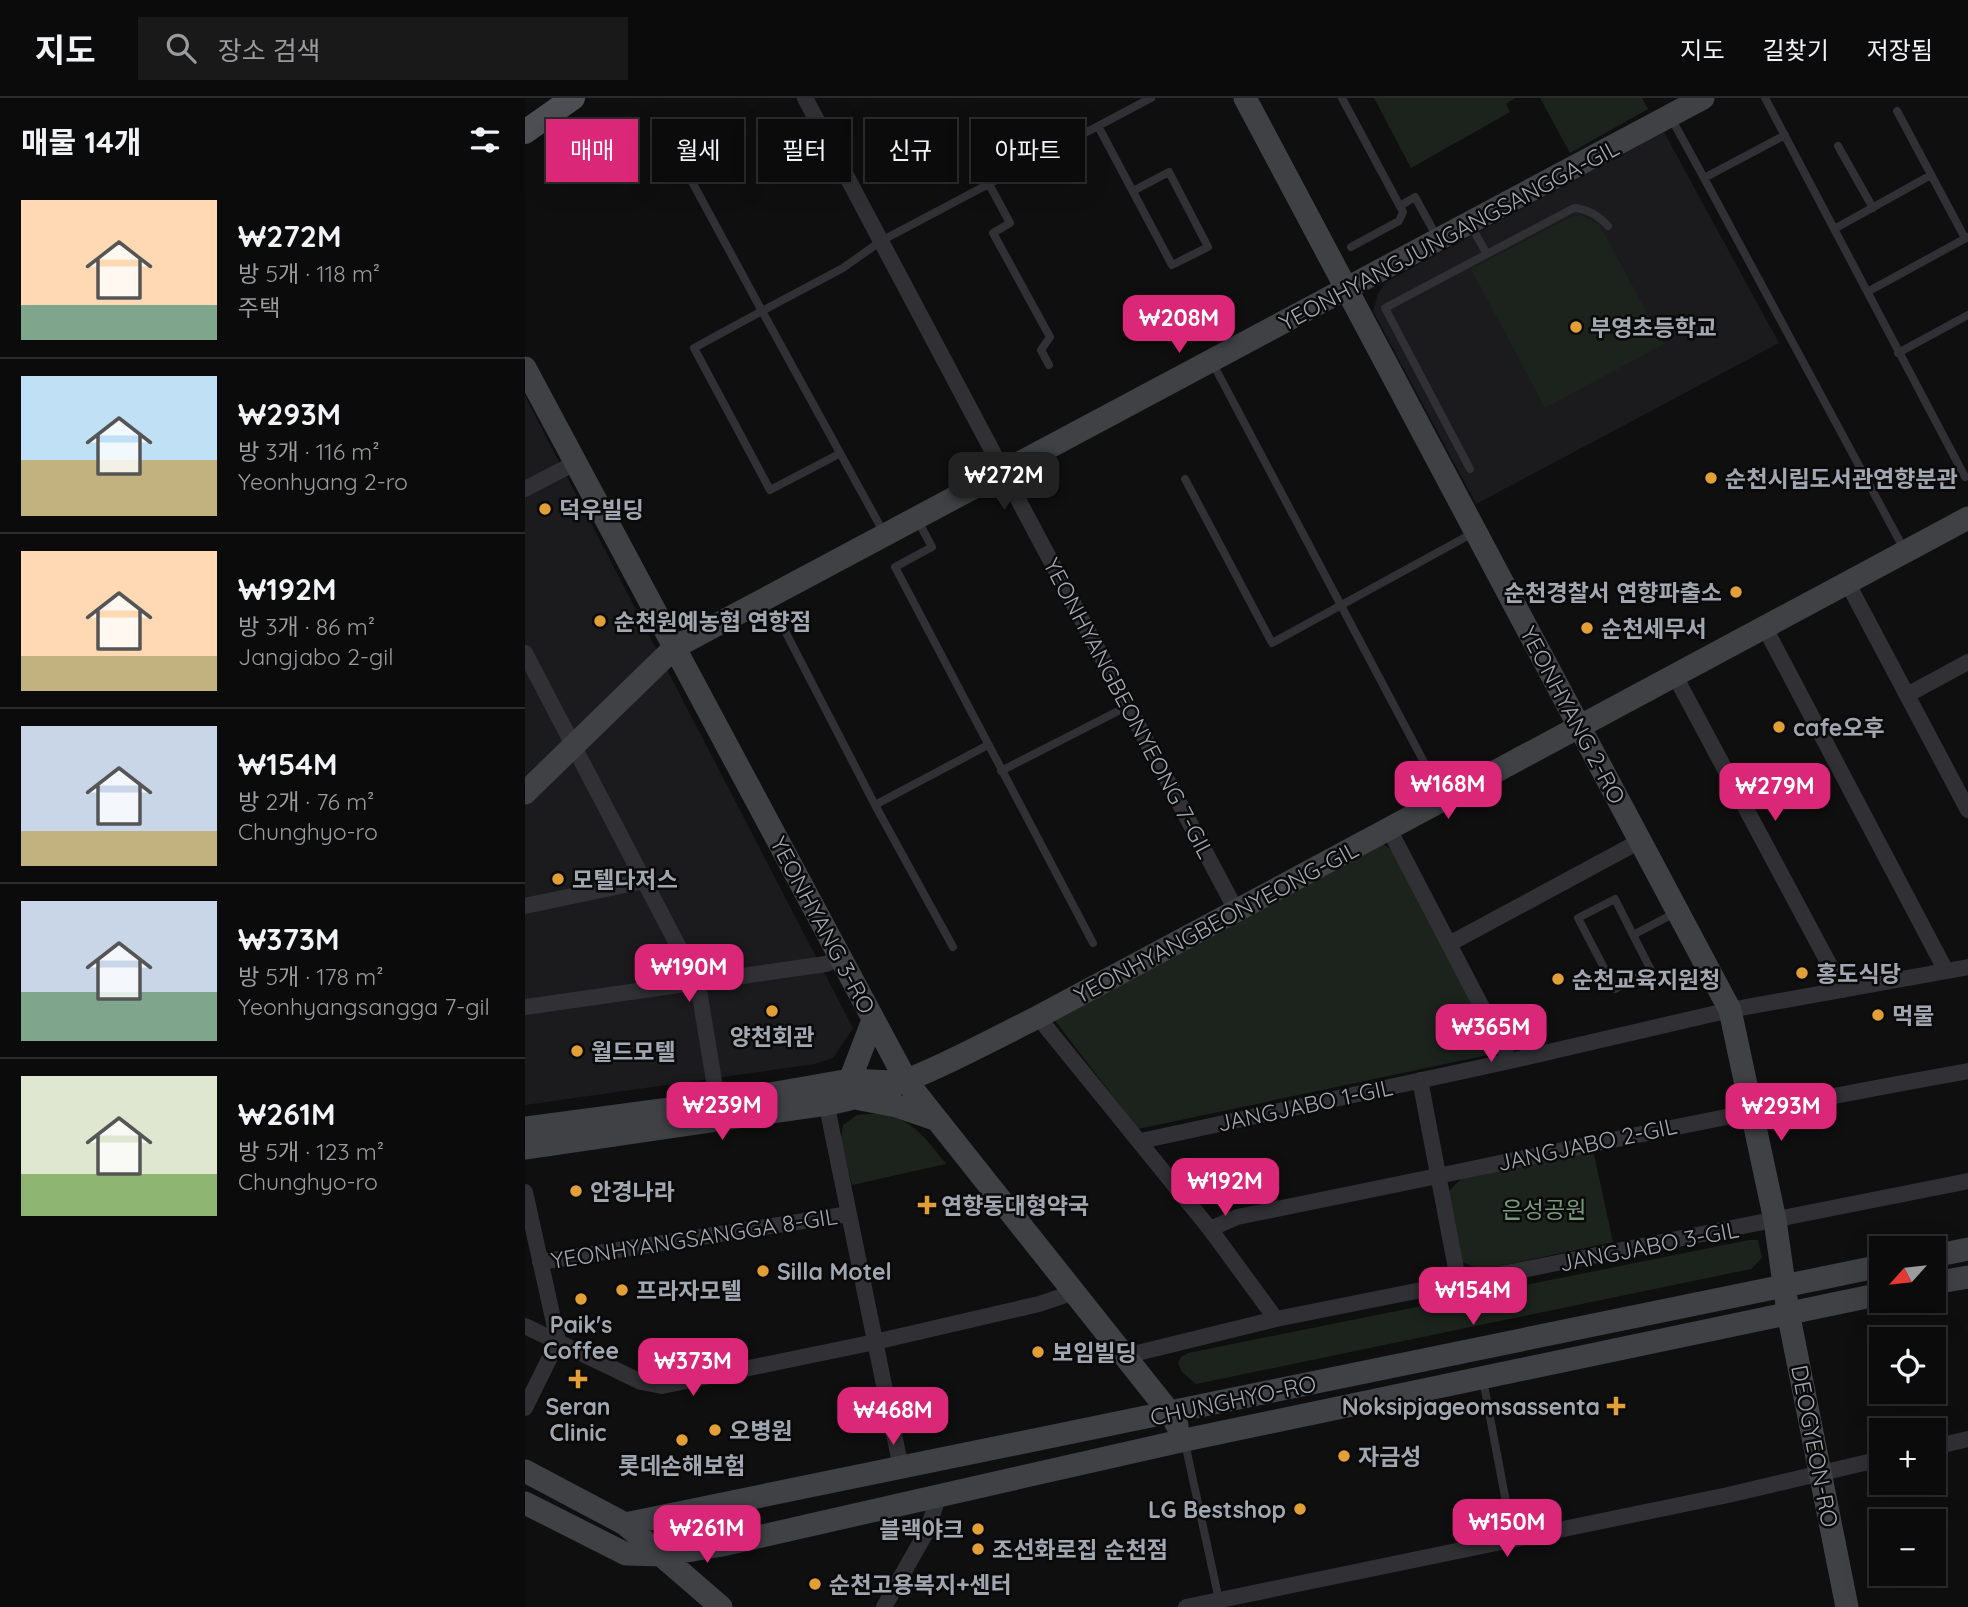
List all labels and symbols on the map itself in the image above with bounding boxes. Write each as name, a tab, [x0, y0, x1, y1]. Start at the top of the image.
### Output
street label: YEONHYANGJUNGANGSANGGA-GIL	[1274, 133, 1624, 337]
pin: ₩208M	[1130, 296, 1228, 355]
place label: 부영초등학교	[1590, 313, 1717, 342]
marker: 부영초등학교	[1568, 319, 1584, 335]
pin: ₩272M	[955, 452, 1053, 512]
place label: 순천시립도서관연향분관	[1725, 464, 1958, 493]
marker: 순천시립도서관연향분관	[1703, 470, 1719, 486]
place label: 덕우빌딩	[559, 495, 644, 524]
marker: 덕우빌딩	[537, 501, 553, 517]
street label: YEONHYANGBEONYEONG 7-GIL	[1037, 553, 1221, 863]
place label: 순천경찰서 연향파출소	[1504, 578, 1722, 607]
marker: 순천경찰서 연향파출소	[1728, 584, 1744, 600]
place label: 순천원예농협 연향점	[614, 607, 811, 636]
marker: 순천원예농협 연향점	[592, 613, 608, 629]
place label: 순천세무서	[1601, 614, 1707, 643]
marker: 순천세무서	[1579, 620, 1595, 636]
street label: YEONHYANG 2-RO	[1514, 621, 1632, 809]
place label: cafe오후	[1793, 713, 1885, 742]
marker: cafe오후	[1771, 719, 1787, 735]
pin: ₩168M	[1399, 762, 1497, 821]
pin: ₩279M	[1726, 764, 1824, 823]
street label: YEONHYANG 3-RO	[764, 831, 882, 1019]
street label: YEONHYANGBEONYEONG-GIL	[1069, 835, 1363, 1009]
place label: 모텔다저스	[572, 865, 678, 894]
marker: 모텔다저스	[550, 871, 566, 887]
pin: ₩190M	[640, 944, 738, 1004]
place label: 홍도식당	[1816, 959, 1901, 988]
place label: 순천교육지원청	[1572, 965, 1720, 994]
marker: 홍도식당	[1794, 965, 1810, 981]
marker: 순천교육지원청	[1550, 971, 1566, 987]
place label: 먹물	[1892, 1001, 1934, 1030]
marker: 양천회관	[764, 1003, 780, 1019]
pin: ₩365M	[1442, 1004, 1540, 1064]
marker: 먹물	[1870, 1007, 1886, 1023]
place label: 양천회관	[730, 1022, 814, 1051]
place label: 월드모텔	[591, 1037, 676, 1066]
marker: 월드모텔	[569, 1043, 585, 1059]
street label: JANGJABO 1-GIL	[1215, 1072, 1395, 1138]
pin: ₩239M	[673, 1082, 771, 1142]
pin: ₩293M	[1732, 1084, 1830, 1143]
street label: JANGJABO 2-GIL	[1495, 1111, 1679, 1177]
pin: ₩192M	[1176, 1158, 1274, 1218]
place label: 안경나라	[590, 1177, 675, 1206]
marker: 안경나라	[568, 1183, 584, 1199]
place label: 연향동대형약국	[941, 1191, 1089, 1220]
park label: 은성공원	[1502, 1195, 1586, 1224]
marker: 연향동대형약국	[919, 1197, 935, 1213]
street label: YEONHYANGSANGGA 8-GIL	[549, 1201, 839, 1275]
street label: JANGJABO 3-GIL	[1557, 1214, 1741, 1278]
north arrow	[1869, 1236, 1946, 1312]
place label: Silla Motel	[777, 1257, 892, 1286]
marker: Silla Motel	[755, 1263, 771, 1279]
pin: ₩154M	[1424, 1268, 1522, 1327]
place label: 프라자모텔	[636, 1276, 742, 1305]
marker: 프라자모텔	[614, 1282, 630, 1298]
marker: Paik's Coffee	[573, 1291, 589, 1307]
place label: Paik's Coffee	[543, 1310, 619, 1365]
pin: ₩373M	[644, 1338, 742, 1398]
place label: 보임빌딩	[1052, 1338, 1137, 1367]
marker: 보임빌딩	[1030, 1344, 1046, 1360]
street label: DEOGYEON-RO	[1785, 1362, 1845, 1530]
street label: CHUNGHYO-RO	[1147, 1368, 1319, 1432]
marker: Seran Clinic	[568, 1369, 588, 1389]
pin: ₩468M	[844, 1388, 942, 1447]
place label: Seran Clinic	[545, 1392, 611, 1447]
place label: Noksipjageomsassenta	[1342, 1392, 1600, 1421]
marker: Noksipjageomsassenta	[1606, 1396, 1626, 1416]
place label: 오병원	[729, 1416, 792, 1445]
marker: 오병원	[707, 1422, 723, 1438]
marker: 롯데손해보험	[674, 1432, 690, 1448]
place label: 자금성	[1358, 1442, 1421, 1471]
marker: 자금성	[1336, 1448, 1352, 1464]
place label: 롯데손해보험	[619, 1451, 745, 1480]
place label: LG Bestshop	[1148, 1495, 1286, 1524]
pin: ₩150M	[1458, 1500, 1556, 1559]
marker: LG Bestshop	[1292, 1501, 1308, 1517]
pin: ₩261M	[658, 1506, 756, 1565]
place label: 블랙야크	[879, 1515, 964, 1544]
marker: 블랙야크	[970, 1521, 986, 1537]
place label: 조선화로집 순천점	[992, 1535, 1168, 1564]
marker: 조선화로집 순천점	[970, 1541, 986, 1557]
place label: 순천고용복지+센터	[829, 1570, 1012, 1599]
marker: 순천고용복지+센터	[807, 1576, 823, 1592]

